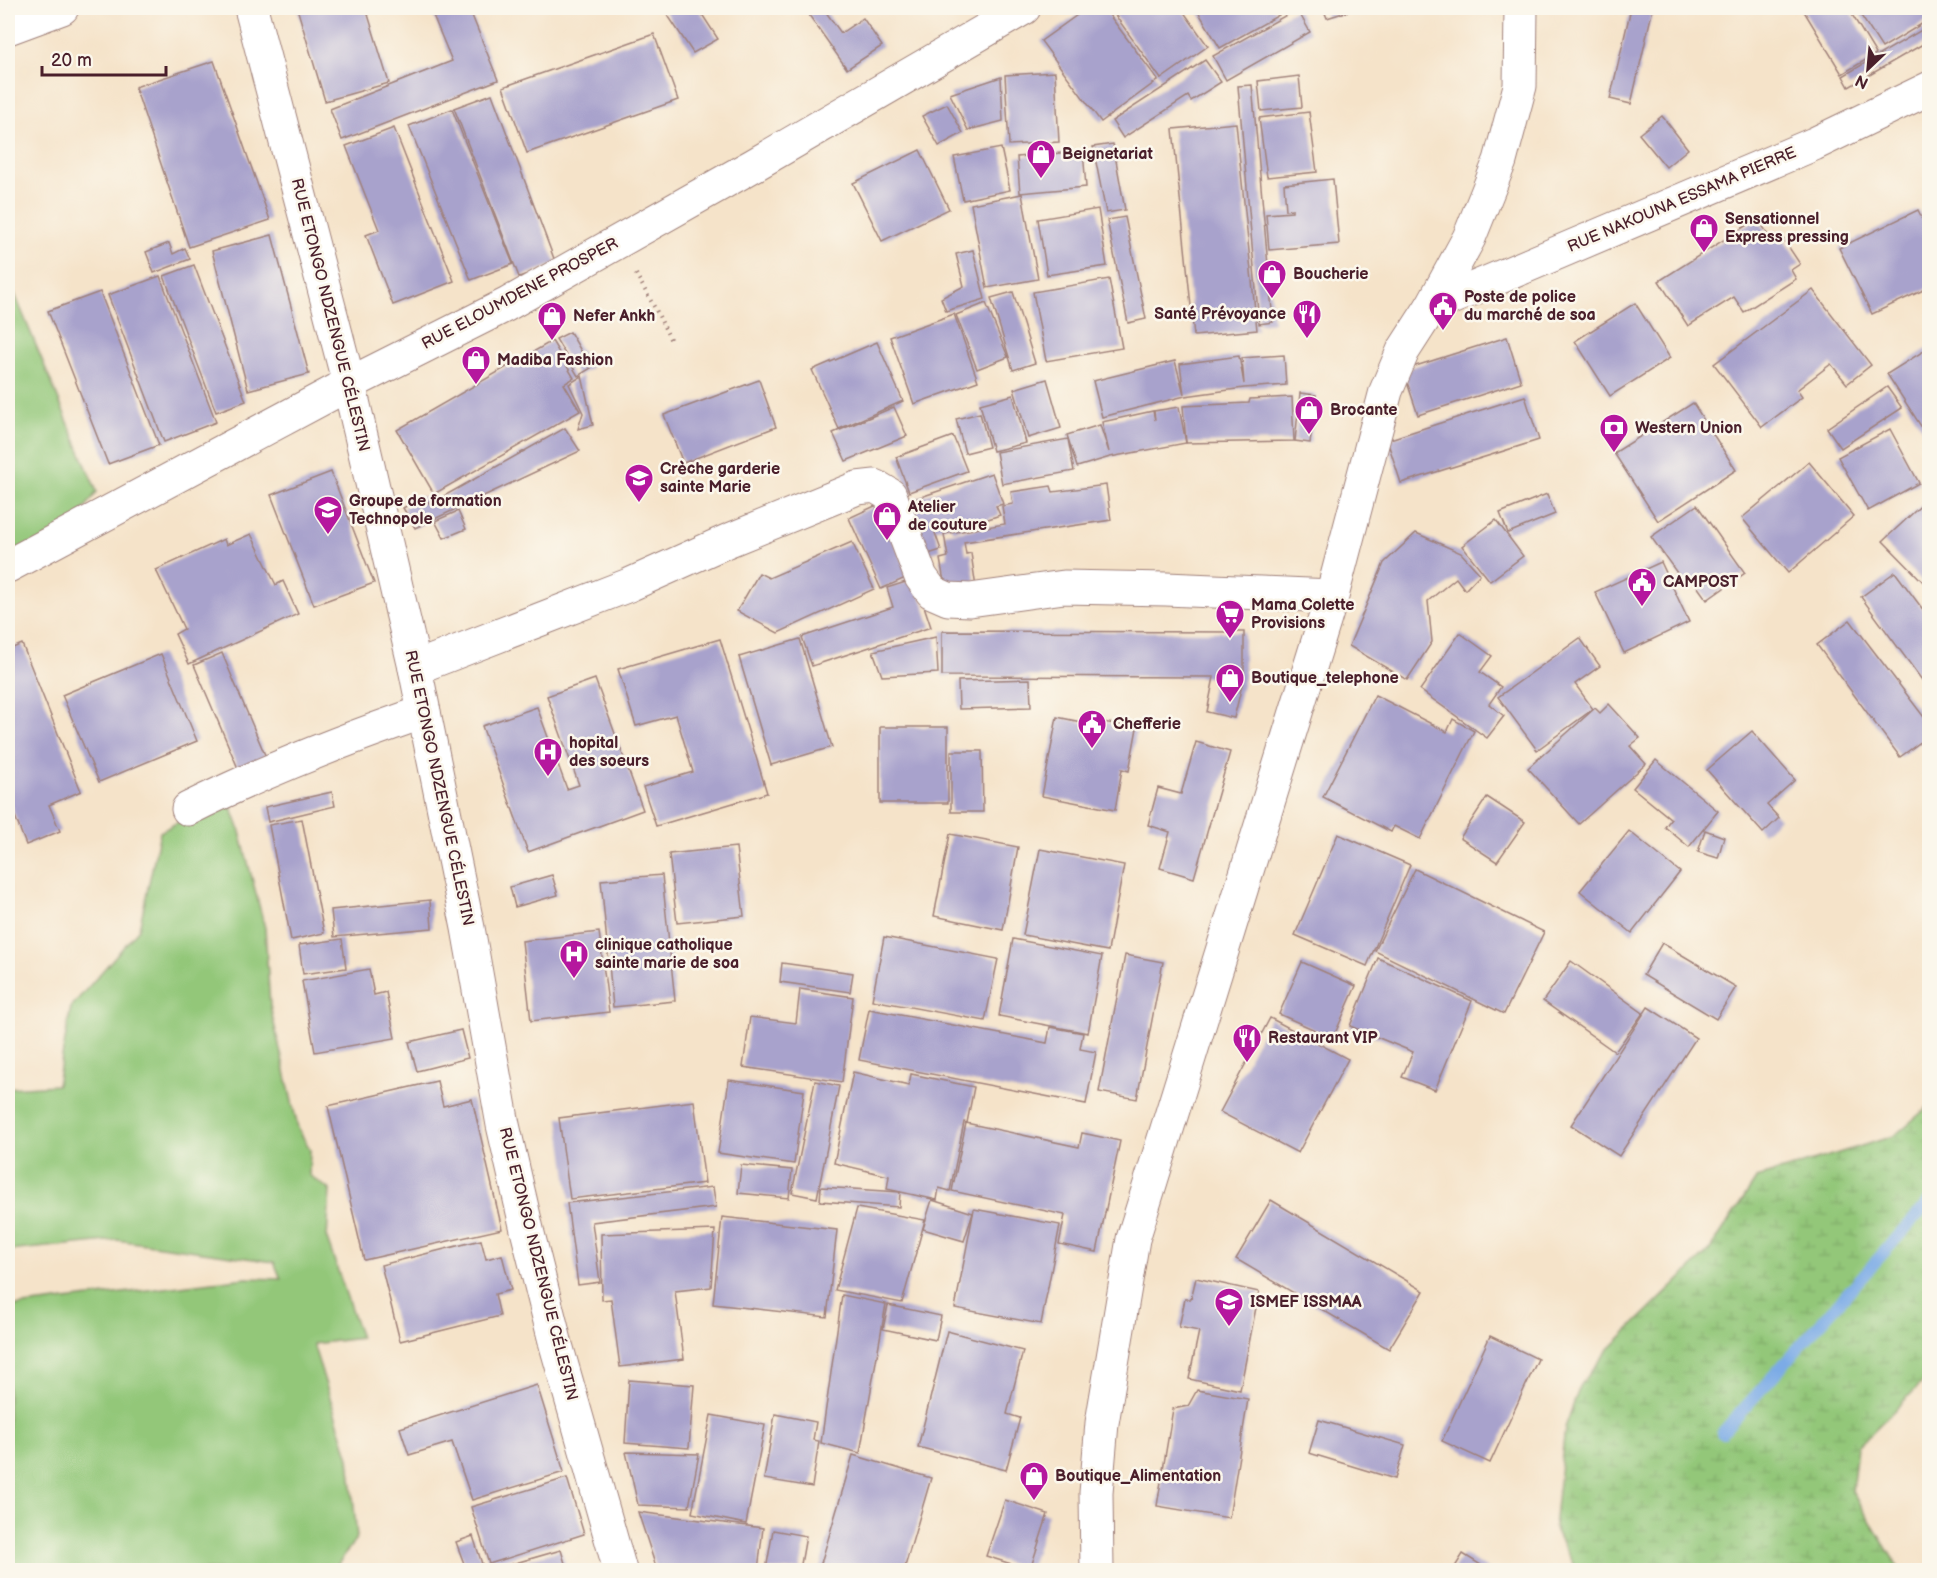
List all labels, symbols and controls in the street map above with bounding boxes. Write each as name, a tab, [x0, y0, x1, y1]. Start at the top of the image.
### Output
scale bar	[42, 39, 166, 77]
north arrow	[1838, 39, 1898, 99]
text: 20 m	[51, 50, 92, 71]
text: N	[1853, 70, 1872, 92]
shop icon: Beignetariat	[1025, 138, 1057, 180]
street label: RUE NAKOUNA ESSAMA PIERRE	[1565, 143, 1799, 257]
place label: Beignetariat	[1062, 145, 1153, 164]
street label: RUE ETONGO NDZENGUE CÉLESTIN	[287, 176, 375, 454]
place label: Sensationnel Express pressing	[1725, 210, 1849, 247]
shop icon: Sensationnel Express pressing	[1688, 212, 1720, 254]
street label: RUE ELOUMDENE PROSPER	[419, 234, 621, 354]
shop icon: Boucherie	[1256, 258, 1288, 300]
place label: Boucherie	[1293, 265, 1369, 284]
place label: Poste de police du marché de soa	[1464, 288, 1596, 325]
public building icon: Poste de police du marché de soa	[1427, 290, 1459, 332]
restaurant icon: Santé Prévoyance	[1291, 298, 1323, 340]
shop icon: Nefer Ankh	[536, 300, 568, 342]
place label: Santé Prévoyance	[1154, 305, 1286, 324]
place label: Nefer Ankh	[573, 307, 655, 326]
shop icon: Madiba Fashion	[460, 344, 492, 386]
place label: Madiba Fashion	[497, 351, 613, 370]
shop icon: Brocante	[1293, 394, 1325, 436]
place label: Brocante	[1330, 401, 1398, 420]
bank icon: Western Union	[1598, 412, 1630, 454]
place label: Western Union	[1635, 419, 1742, 438]
place label: Crèche garderie sainte Marie	[660, 460, 780, 497]
school or university icon: Crèche garderie sainte Marie	[623, 462, 655, 504]
place label: Groupe de formation Technopole	[349, 492, 502, 529]
school or university icon: Groupe de formation Technopole	[312, 494, 344, 536]
place label: Atelier de couture	[907, 498, 987, 535]
shop icon: Atelier de couture	[871, 500, 903, 542]
public building icon: CAMPOST	[1626, 566, 1658, 608]
place label: CAMPOST	[1663, 573, 1739, 592]
place label: Mama Colette Provisions	[1251, 596, 1354, 633]
supermarket icon: Mama Colette Provisions	[1214, 598, 1246, 640]
street label: RUE ETONGO NDZENGUE CÉLESTIN	[400, 648, 479, 928]
shop icon: Boutique_telephone	[1214, 662, 1246, 704]
place label: Boutique_telephone	[1251, 669, 1399, 688]
public building icon: Chefferie	[1076, 708, 1108, 750]
place label: Chefferie	[1113, 715, 1181, 734]
place label: hopital des soeurs	[569, 734, 649, 771]
hospital icon: hopital des soeurs	[532, 736, 564, 778]
place label: clinique catholique sainte marie de soa	[595, 936, 739, 973]
hospital icon: clinique catholique sainte marie de soa	[558, 938, 590, 980]
restaurant icon: Restaurant VIP	[1231, 1022, 1263, 1064]
place label: Restaurant VIP	[1268, 1029, 1378, 1048]
street label: RUE ETONGO NDZENGUE CÉLESTIN	[495, 1125, 583, 1403]
school or university icon: ISMEF ISSMAA	[1213, 1286, 1245, 1328]
place label: ISMEF ISSMAA	[1250, 1293, 1362, 1312]
shop icon: Boutique_Alimentation	[1018, 1460, 1050, 1502]
place label: Boutique_Alimentation	[1055, 1467, 1221, 1486]

